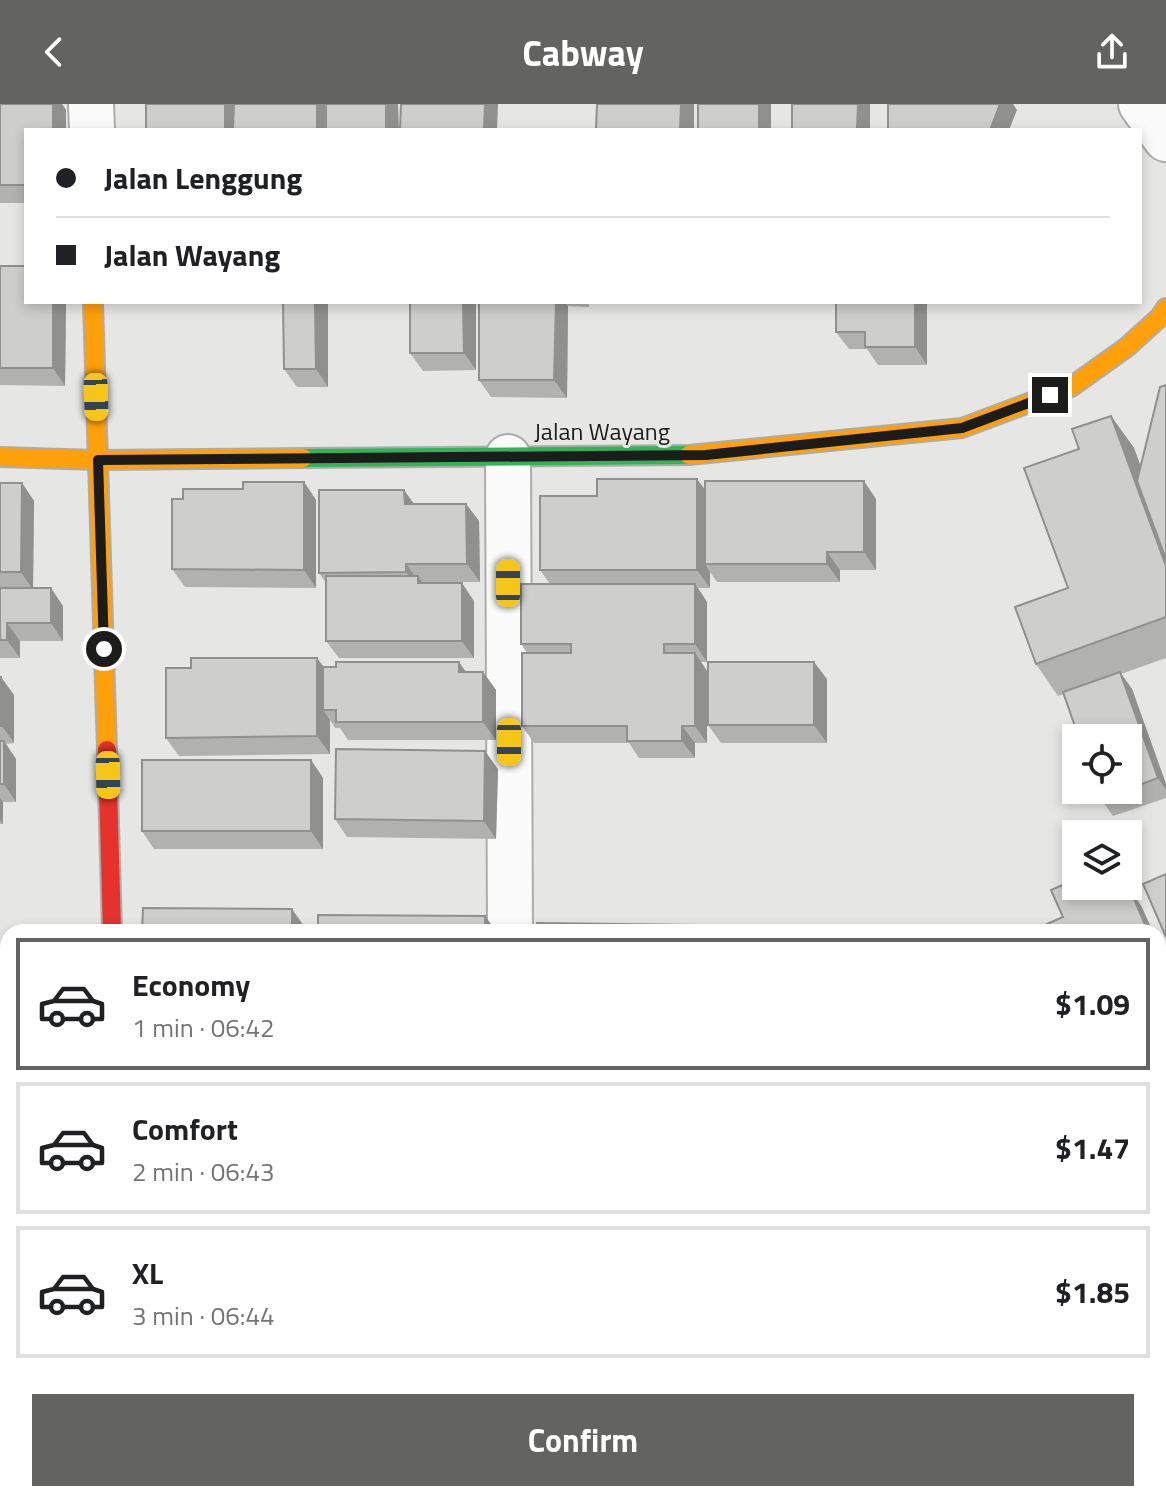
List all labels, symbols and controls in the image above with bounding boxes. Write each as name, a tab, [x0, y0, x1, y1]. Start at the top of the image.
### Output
text: Cabway	[522, 25, 644, 80]
icon: back	[32, 30, 76, 74]
icon: share	[1090, 30, 1134, 74]
text: Jalan Lenggung	[104, 155, 302, 201]
text: Jalan Wayang	[104, 232, 280, 278]
car	[83, 373, 109, 421]
route end	[1032, 377, 1068, 413]
street label: Jalan Wayang	[534, 413, 670, 449]
car	[496, 559, 520, 607]
route start	[86, 631, 122, 667]
car	[497, 718, 521, 766]
map controls	[1062, 724, 1142, 900]
button: locate	[1062, 724, 1142, 804]
car	[96, 751, 120, 799]
button: layers	[1062, 820, 1142, 900]
text: Economy	[132, 962, 250, 1008]
icon: car	[36, 968, 108, 1040]
text: $1.09	[1055, 981, 1130, 1027]
text: 1 min · 06:42	[132, 1008, 275, 1047]
text: Comfort	[132, 1106, 238, 1152]
icon: car	[36, 1112, 108, 1184]
text: $1.47	[1055, 1125, 1130, 1171]
text: 2 min · 06:43	[132, 1152, 275, 1191]
text: XL	[132, 1250, 163, 1296]
icon: car	[36, 1256, 108, 1328]
text: $1.85	[1055, 1269, 1130, 1315]
text: 3 min · 06:44	[132, 1296, 275, 1335]
button: Confirm	[32, 1394, 1134, 1486]

